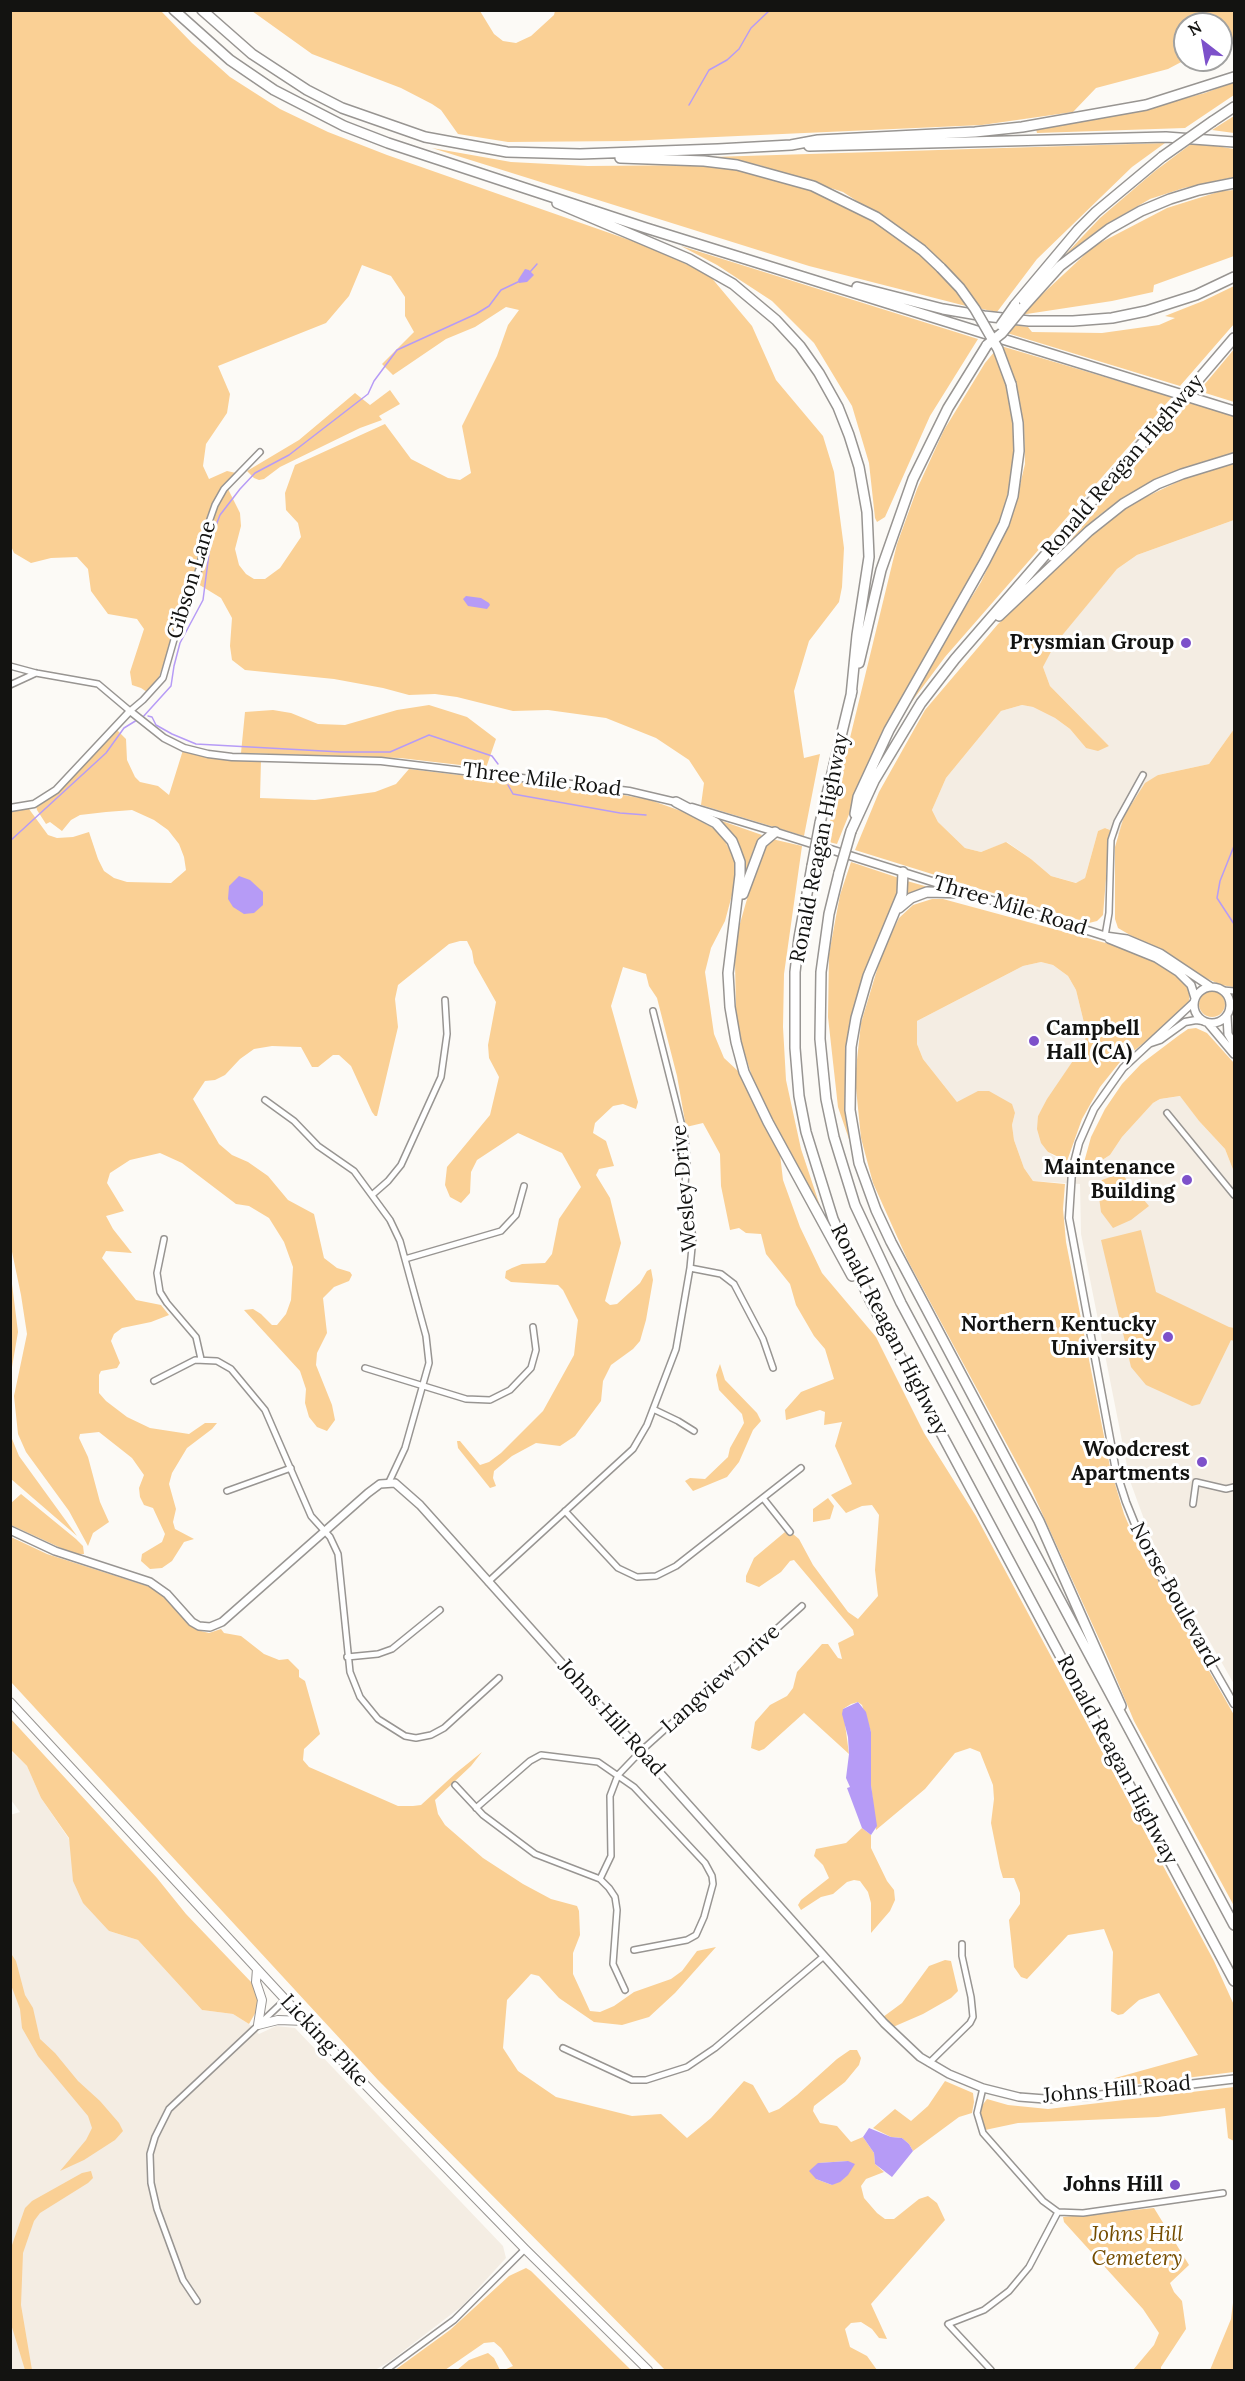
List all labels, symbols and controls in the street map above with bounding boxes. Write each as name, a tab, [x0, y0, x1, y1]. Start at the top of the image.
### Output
north arrow	[1173, 12, 1233, 72]
text: N	[1184, 17, 1205, 40]
street label: Ronald Reagan Highway	[1037, 370, 1209, 562]
street label: Gibson Lane	[162, 518, 222, 642]
place label: Prysmian Group	[1009, 630, 1174, 656]
marker: Prysmian Group	[1179, 636, 1193, 650]
street label: Ronald Reagan Highway	[785, 731, 855, 965]
street label: Three Mile Road	[461, 758, 623, 802]
street label: Three Mile Road	[930, 871, 1090, 941]
place label: Campbell Hall (CA)	[1046, 1016, 1140, 1066]
marker: Campbell Hall (CA)	[1027, 1034, 1041, 1048]
street label: Wesley Drive	[667, 1123, 703, 1253]
place label: Maintenance Building	[1044, 1155, 1175, 1205]
marker: Maintenance Building	[1180, 1173, 1194, 1187]
street label: Ronald Reagan Highway	[825, 1220, 953, 1440]
place label: Northern Kentucky University	[961, 1312, 1156, 1362]
marker: Northern Kentucky University	[1161, 1330, 1175, 1344]
place label: Woodcrest Apartments	[1071, 1437, 1190, 1487]
marker: Woodcrest Apartments	[1195, 1455, 1209, 1469]
street label: Norse Boulevard	[1124, 1518, 1224, 1672]
street label: Langview Drive	[657, 1619, 785, 1739]
street label: Ronald Reagan Highway	[1051, 1651, 1183, 1869]
street label: Johns Hill Road	[552, 1654, 670, 1782]
street label: Licking Pike	[275, 1989, 373, 2093]
street label: Johns Hill Road	[1042, 2071, 1192, 2109]
place label: Johns Hill	[1064, 2172, 1163, 2198]
marker: Johns Hill	[1168, 2178, 1182, 2192]
park label: Johns Hill Cemetery	[1091, 2222, 1183, 2272]

